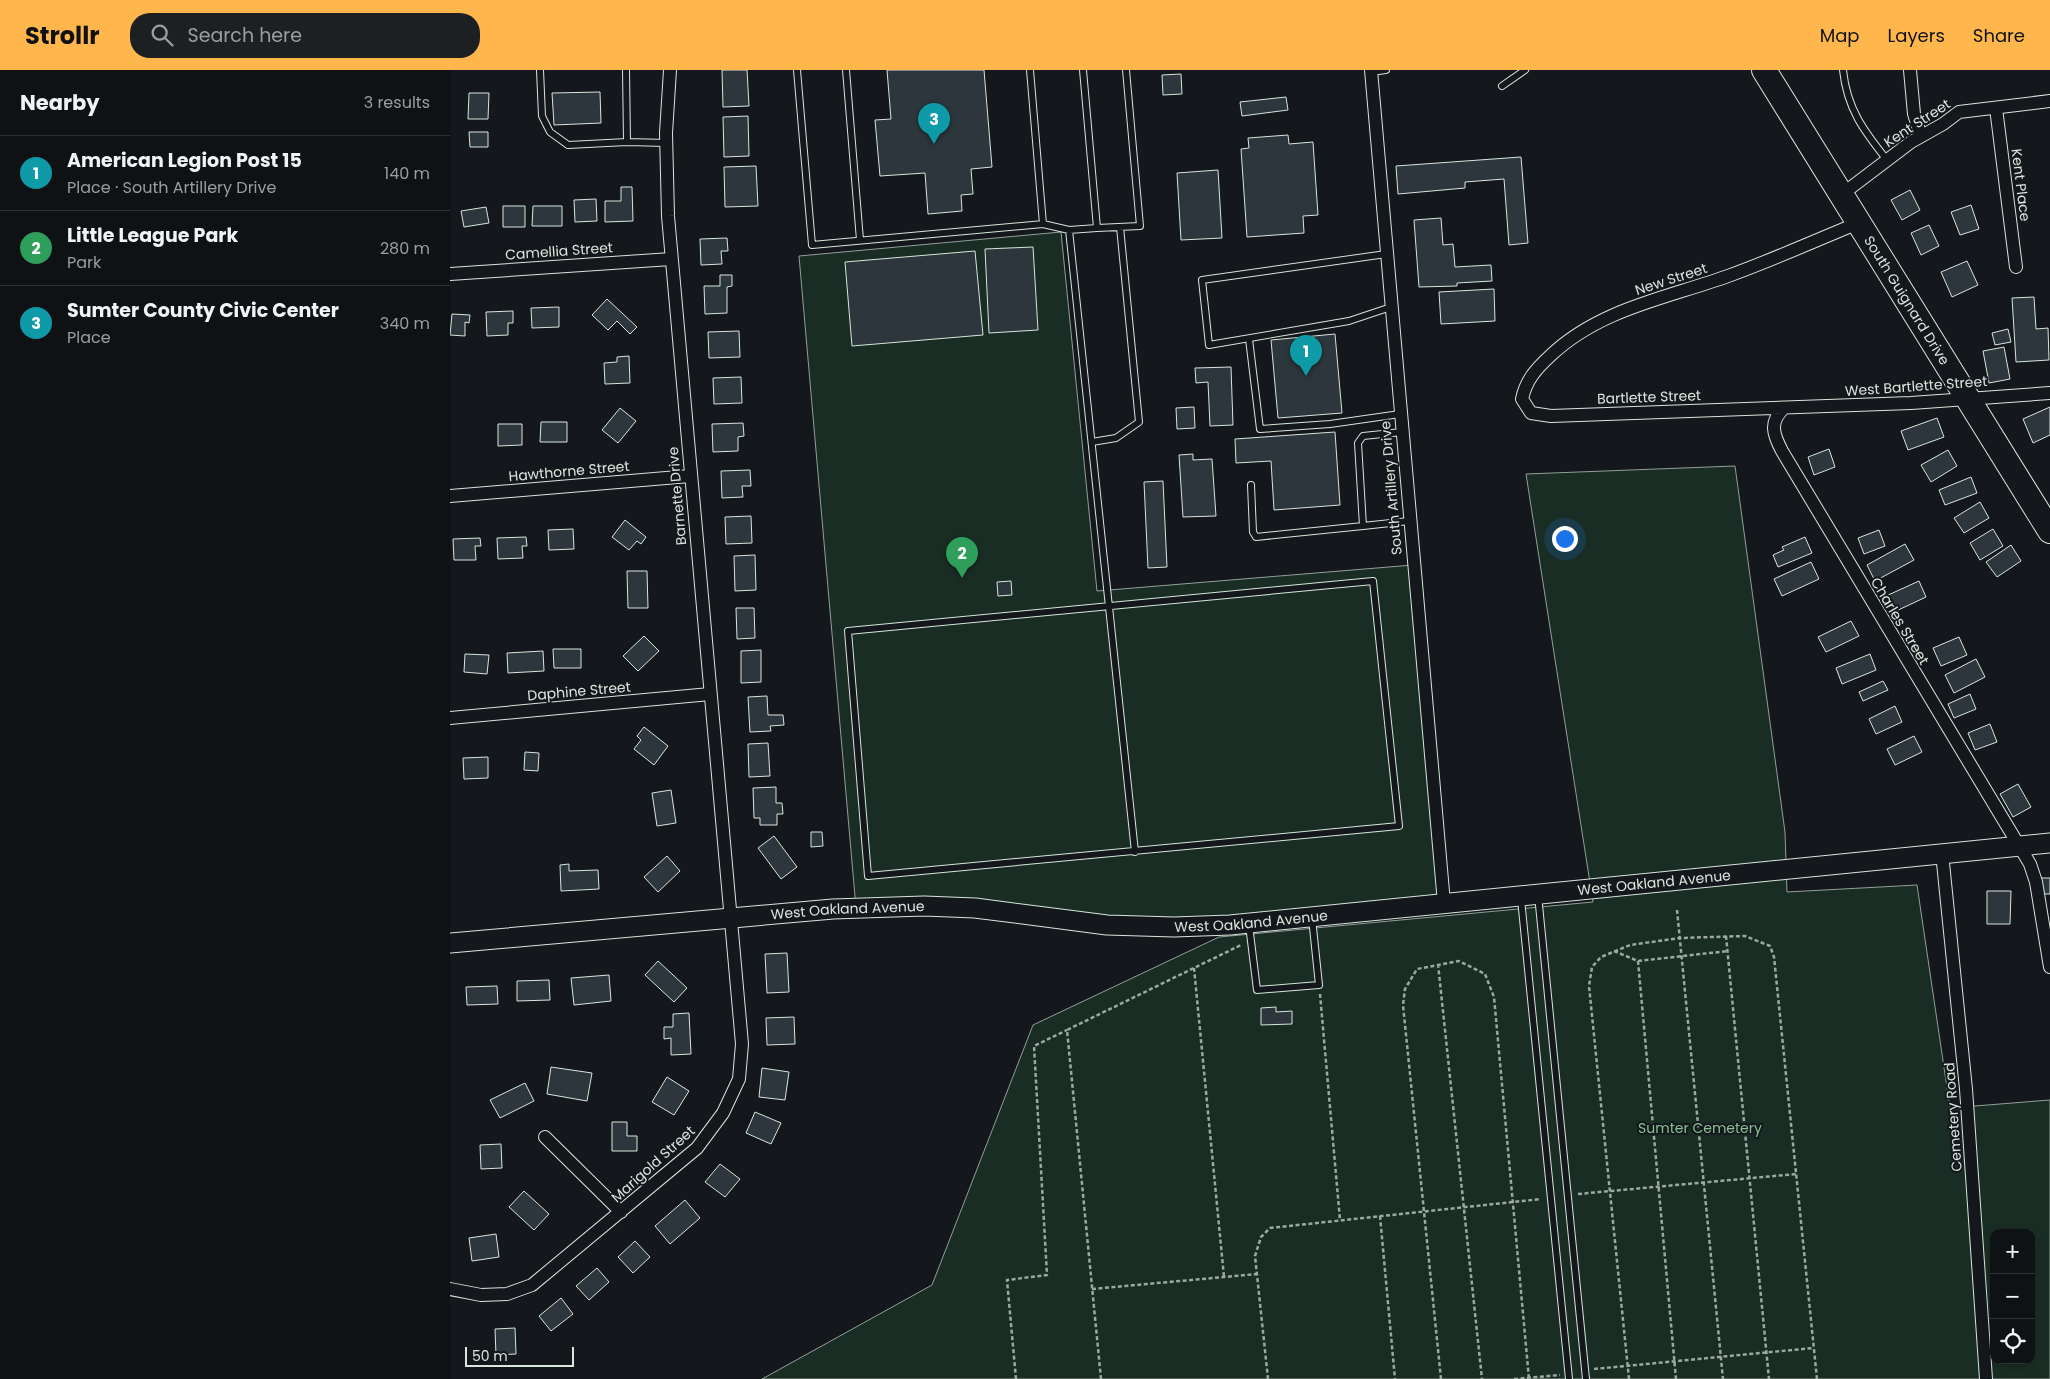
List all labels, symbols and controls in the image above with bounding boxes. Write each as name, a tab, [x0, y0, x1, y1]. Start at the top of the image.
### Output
search box	[130, 13, 480, 58]
text: Strollr	[25, 19, 100, 52]
icon: search	[148, 21, 176, 49]
text: Search here	[188, 22, 302, 49]
text: Map	[1820, 23, 1860, 48]
text: Layers	[1888, 23, 1945, 48]
text: Share	[1973, 23, 2025, 48]
text: Nearby	[20, 88, 100, 117]
text: 3 results	[364, 91, 430, 114]
street label: Kent Street	[1880, 94, 1954, 152]
pin: 3	[918, 103, 950, 144]
text: American Legion Post 15	[67, 147, 302, 174]
street label: Kent Place	[2007, 148, 2035, 223]
text: 1	[33, 162, 39, 185]
text: 140 m	[384, 162, 430, 185]
text: Place · South Artillery Drive	[67, 176, 276, 199]
text: Little League Park	[67, 222, 238, 249]
street label: South Guignard Drive	[1859, 232, 1955, 369]
text: 2	[31, 237, 41, 260]
text: 280 m	[380, 237, 430, 260]
street label: Camellia Street	[504, 237, 614, 265]
text: Park	[67, 251, 101, 274]
street label: New Street	[1632, 258, 1710, 300]
text: Sumter County Civic Center	[67, 297, 339, 324]
text: 3	[31, 312, 41, 335]
text: 340 m	[380, 312, 430, 335]
text: Place	[67, 326, 111, 349]
pin: 1	[1290, 335, 1322, 376]
street label: West Bartlette Street	[1844, 371, 1988, 401]
street label: Bartlette Street	[1597, 385, 1701, 409]
street label: South Artillery Drive	[1375, 420, 1407, 556]
street label: Barnette Drive	[663, 446, 691, 546]
street label: Hawthorne Street	[508, 456, 630, 486]
your location	[1552, 526, 1578, 552]
pin: 2	[946, 537, 978, 578]
street label: Charles Street	[1866, 574, 1934, 668]
street label: Daphine Street	[527, 677, 631, 705]
street label: West Oakland Avenue	[1577, 865, 1732, 900]
street label: West Oakland Avenue	[770, 896, 925, 924]
street label: West Oakland Avenue	[1174, 905, 1329, 937]
street label: Cemetery Road	[1939, 1062, 1967, 1172]
park label: Sumter Cemetery	[1638, 1118, 1762, 1138]
street label: Marigold Street	[607, 1121, 699, 1207]
map controls	[1990, 1229, 2035, 1364]
button: +	[1990, 1229, 2035, 1274]
button: −	[1990, 1274, 2035, 1319]
button: locate	[1990, 1319, 2035, 1364]
scale bar	[465, 1344, 574, 1367]
text: 50 m	[472, 1346, 508, 1366]

